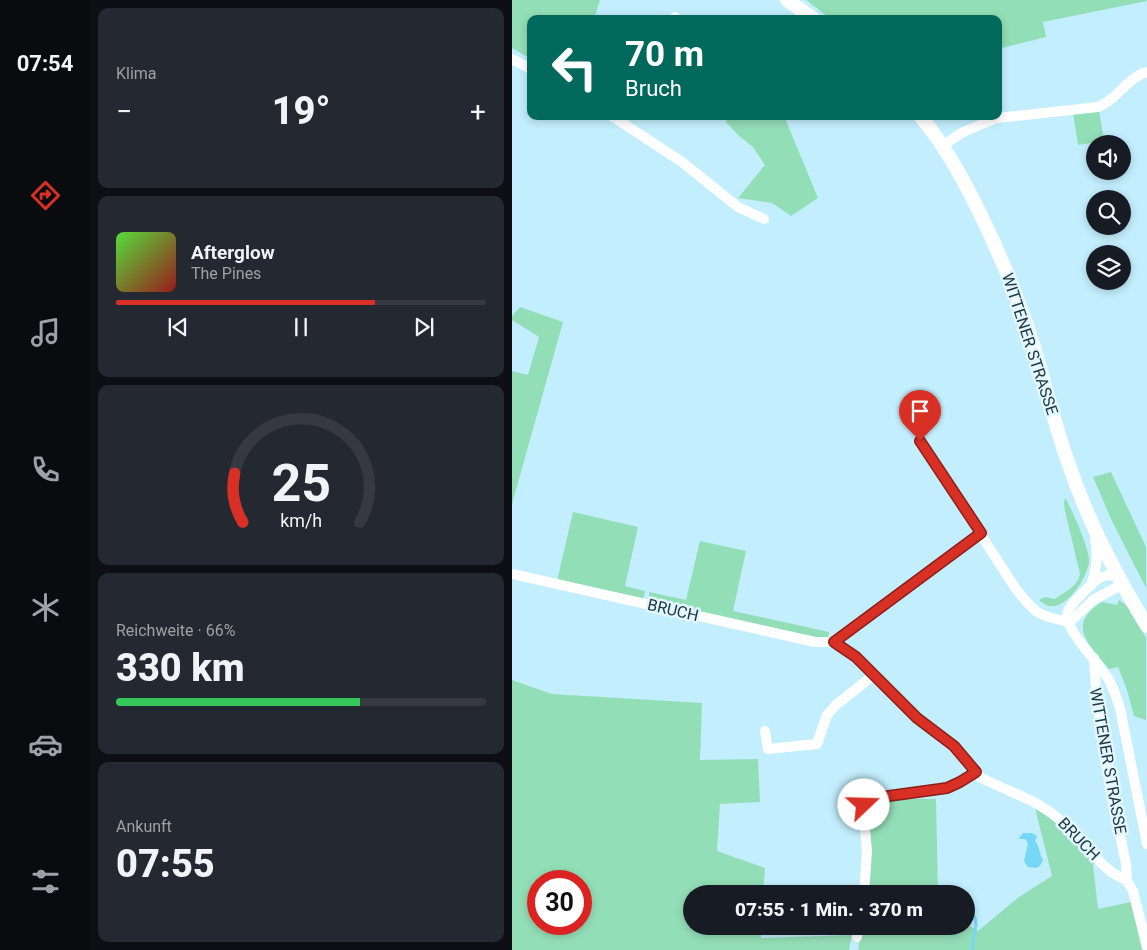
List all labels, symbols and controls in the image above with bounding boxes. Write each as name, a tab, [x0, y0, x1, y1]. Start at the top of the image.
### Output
text: 70 m	[625, 34, 704, 75]
icon: left	[542, 35, 607, 100]
text: 07:54	[17, 51, 73, 76]
text: Klima	[116, 64, 157, 83]
text: Bruch	[625, 76, 682, 101]
text: 19°	[272, 89, 330, 133]
text: −	[116, 95, 132, 128]
text: +	[470, 95, 486, 128]
map controls	[1086, 135, 1131, 290]
button: sound	[1086, 135, 1131, 180]
icon: directions	[28, 178, 63, 213]
button: search	[1086, 190, 1131, 235]
text: Afterglow	[191, 241, 275, 264]
button: layers	[1086, 245, 1131, 290]
text: The Pines	[191, 264, 261, 283]
street label: WITTENER STRASSE	[998, 270, 1062, 418]
icon: previous	[164, 313, 192, 341]
icon: pause	[287, 313, 315, 341]
icon: next	[410, 313, 438, 341]
icon: music	[28, 315, 63, 350]
pin	[899, 390, 941, 441]
icon: arrive	[906, 397, 934, 425]
icon: phone	[28, 452, 63, 487]
text: 25	[271, 453, 331, 514]
text: km/h	[280, 510, 322, 531]
icon: climate	[28, 590, 63, 625]
street label: BRUCH	[646, 595, 700, 625]
text: Reichweite · 66%	[116, 621, 235, 640]
text: 330 km	[116, 646, 245, 690]
street label: WITTENER STRASSE	[1086, 686, 1130, 836]
icon: car	[28, 727, 63, 762]
position arrow	[837, 778, 889, 830]
street label: BRUCH	[1054, 814, 1104, 864]
text: Ankunft	[116, 817, 172, 836]
text: 07:55	[116, 842, 215, 886]
icon: filters	[28, 864, 63, 899]
speed limit sign: 30	[527, 870, 592, 935]
text: 07:55 · 1 Min. · 370 m	[735, 898, 923, 921]

